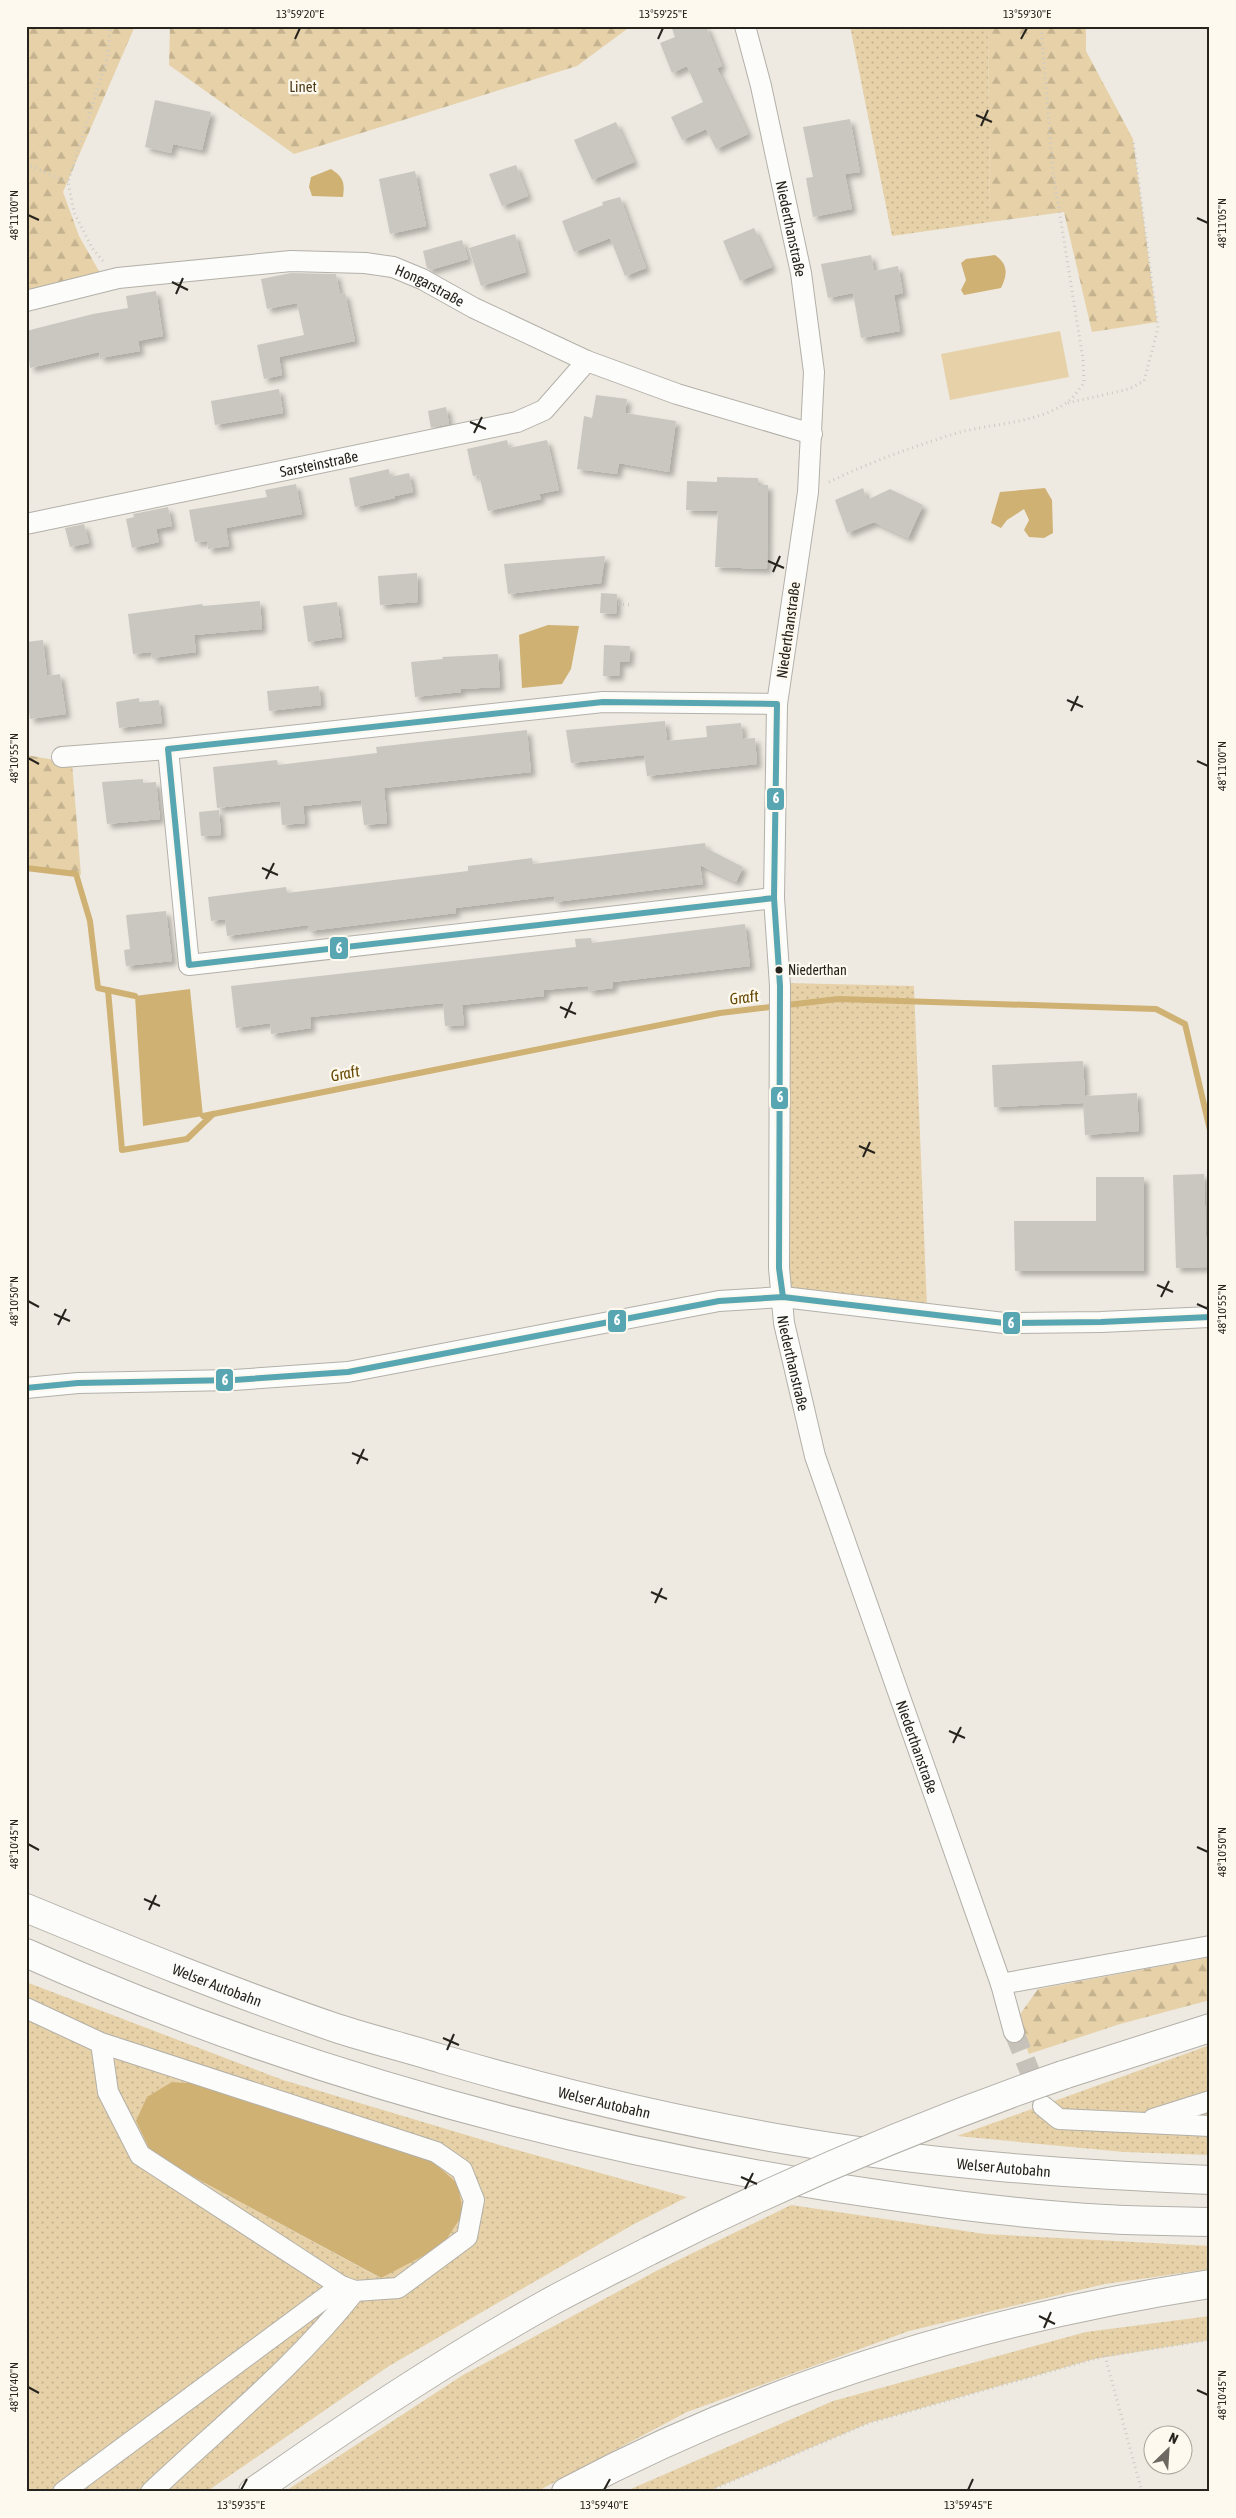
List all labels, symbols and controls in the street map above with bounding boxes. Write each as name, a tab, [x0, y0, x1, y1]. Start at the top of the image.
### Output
text: 13°59'20"E	[276, 7, 324, 21]
text: 13°59'25"E	[639, 7, 687, 21]
text: 13°59'30"E	[1003, 7, 1051, 21]
park label: Linet	[289, 78, 317, 95]
street label: Niederthanstraße	[773, 179, 810, 278]
text: 48°11'00"N	[7, 190, 21, 240]
text: 48°11'05"N	[1215, 198, 1229, 248]
street label: Hongarstraße	[393, 260, 468, 310]
street label: Sarsteinstraße	[278, 447, 360, 480]
street label: Niederthanstraße	[773, 580, 803, 680]
text: 48°10'55"N	[7, 733, 21, 783]
text: 48°11'00"N	[1215, 741, 1229, 791]
line badge: 6	[766, 787, 785, 811]
text: 6	[773, 790, 780, 806]
line badge: 6	[329, 936, 349, 960]
text: 6	[336, 940, 343, 956]
place label: Niederthan	[788, 962, 847, 978]
marker: Niederthan	[774, 965, 784, 975]
water label: Graft	[728, 986, 760, 1008]
water label: Graft	[329, 1061, 361, 1085]
line badge: 6	[770, 1086, 789, 1110]
text: 6	[777, 1089, 784, 1105]
text: 48°10'50"N	[7, 1276, 21, 1326]
text: 48°10'55"N	[1215, 1284, 1229, 1334]
line badge: 6	[607, 1309, 627, 1333]
line badge: 6	[1002, 1311, 1021, 1335]
text: 6	[614, 1312, 621, 1328]
street label: Niederthanstraße	[775, 1314, 813, 1413]
text: 6	[1008, 1315, 1015, 1331]
line badge: 6	[215, 1368, 234, 1392]
text: 6	[222, 1372, 229, 1388]
street label: Niederthanstraße	[893, 1698, 942, 1796]
text: 48°10'45"N	[7, 1819, 21, 1869]
text: 48°10'50"N	[1215, 1827, 1229, 1877]
street label: Welser Autobahn	[170, 1960, 264, 2009]
street label: Welser Autobahn	[557, 2083, 652, 2121]
street label: Welser Autobahn	[956, 2154, 1051, 2179]
text: 48°10'40"N	[7, 2362, 21, 2412]
text: 48°10'45"N	[1215, 2370, 1229, 2420]
north arrow	[1144, 2426, 1194, 2476]
text: N	[1166, 2429, 1181, 2447]
text: 13°59'35"E	[217, 2498, 265, 2512]
text: 13°59'40"E	[580, 2498, 628, 2512]
text: 13°59'45"E	[944, 2498, 992, 2512]

